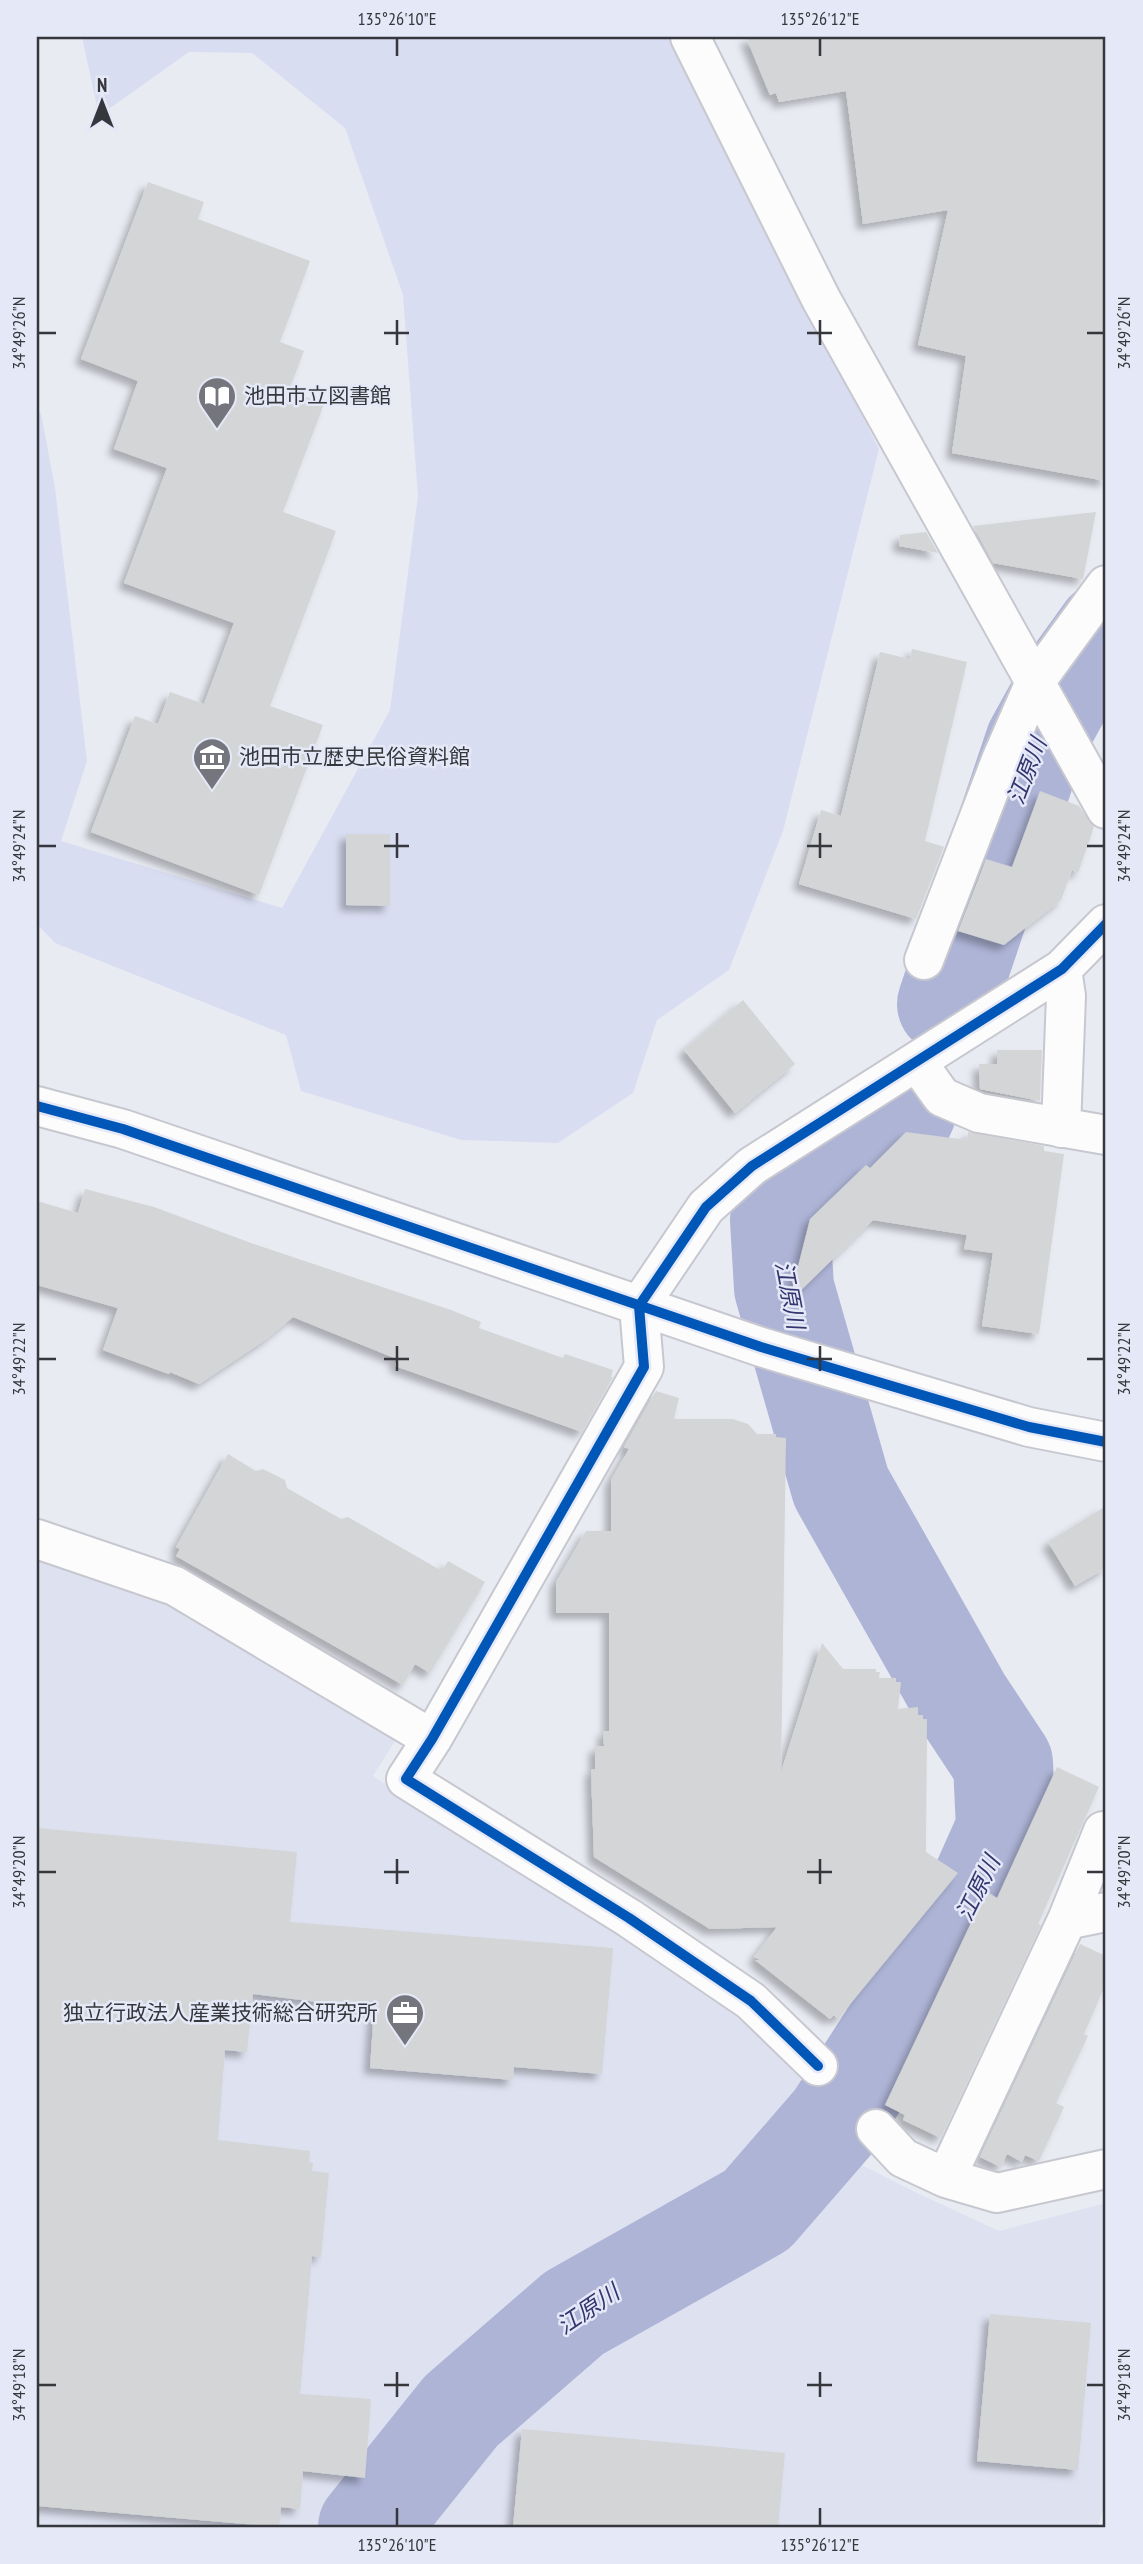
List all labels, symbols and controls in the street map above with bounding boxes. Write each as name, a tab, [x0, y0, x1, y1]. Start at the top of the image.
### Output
text: 135°26'10"E	[358, 7, 436, 30]
text: 135°26'12"E	[781, 7, 859, 30]
north arrow	[66, 66, 136, 136]
text: N	[97, 73, 107, 97]
text: 34°49'26"N	[7, 297, 30, 369]
text: 34°49'26"N	[1112, 297, 1135, 369]
library icon: 池田市立図書館	[196, 375, 238, 430]
place label: 池田市立図書館	[244, 382, 391, 409]
water label: 江原川	[1001, 731, 1054, 808]
museum icon: 池田市立歴史民俗資料館	[191, 736, 233, 791]
place label: 池田市立歴史民俗資料館	[239, 743, 470, 770]
text: 34°49'24"N	[7, 810, 30, 882]
text: 34°49'24"N	[1112, 810, 1135, 882]
water label: 江原川	[770, 1258, 812, 1334]
text: 34°49'22"N	[7, 1323, 30, 1395]
text: 34°49'22"N	[1112, 1323, 1135, 1395]
text: 34°49'20"N	[7, 1836, 30, 1908]
text: 34°49'20"N	[1112, 1836, 1135, 1908]
water label: 江原川	[949, 1848, 1007, 1925]
office icon: 独立行政法人産業技術総合研究所	[384, 1992, 426, 2047]
place label: 独立行政法人産業技術総合研究所	[63, 1999, 378, 2026]
water label: 江原川	[551, 2276, 627, 2340]
text: 34°49'18"N	[7, 2349, 30, 2421]
text: 34°49'18"N	[1112, 2349, 1135, 2421]
text: 135°26'10"E	[358, 2533, 436, 2556]
text: 135°26'12"E	[781, 2533, 859, 2556]

